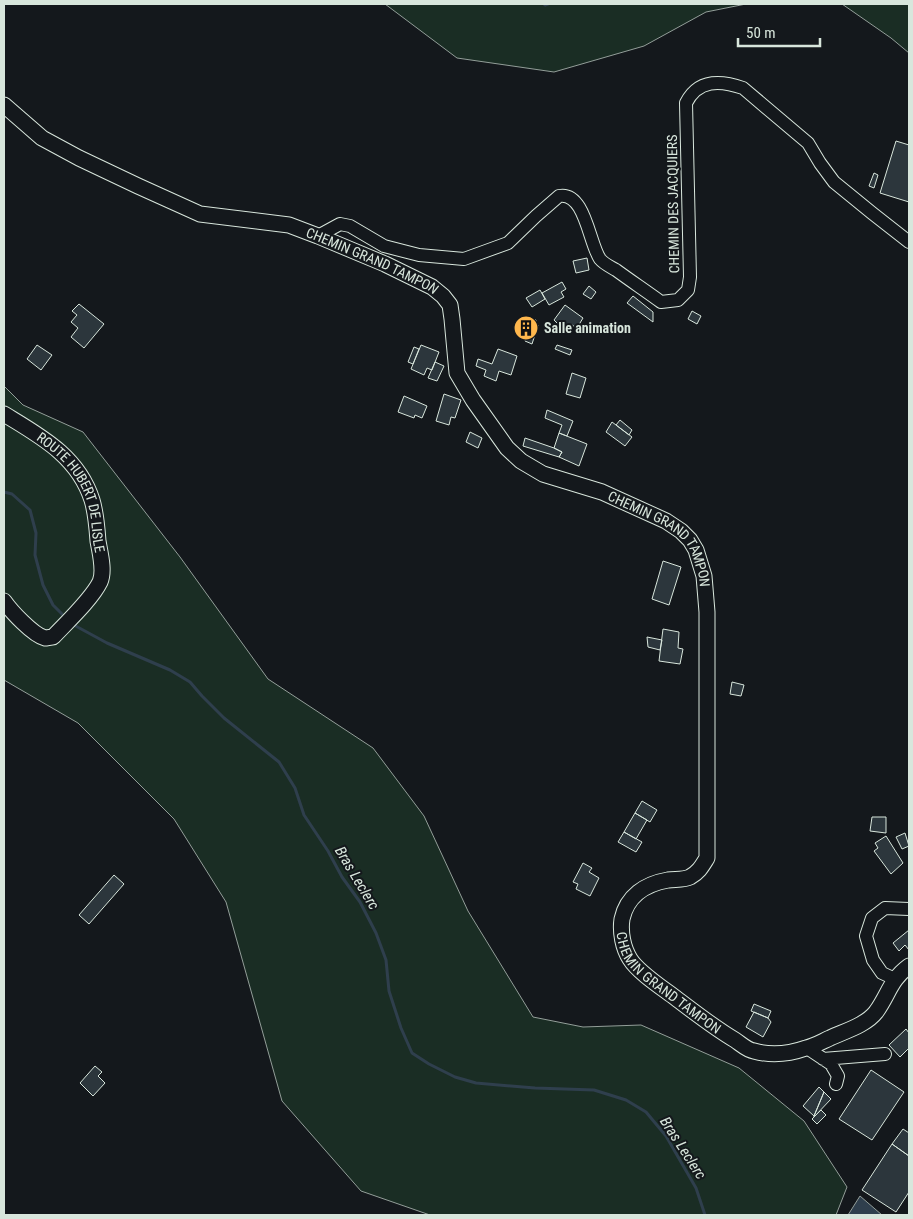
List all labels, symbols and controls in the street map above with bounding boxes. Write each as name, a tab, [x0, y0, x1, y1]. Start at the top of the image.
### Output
scale bar	[738, 15, 820, 47]
text: 50 m	[746, 24, 776, 42]
street label: CHEMIN DES JACQUIERS	[664, 134, 682, 274]
street label: CHEMIN GRAND TAMPON	[304, 224, 442, 297]
building icon: Salle animation	[513, 315, 539, 341]
place label: Salle animation	[544, 320, 631, 336]
street label: ROUTE HUBERT DE LISLE	[34, 429, 108, 554]
street label: CHEMIN GRAND TAMPON	[605, 488, 713, 587]
water label: Bras Leclerc	[331, 843, 383, 913]
street label: CHEMIN GRAND TAMPON	[614, 931, 724, 1037]
water label: Bras Leclerc	[656, 1113, 710, 1183]

